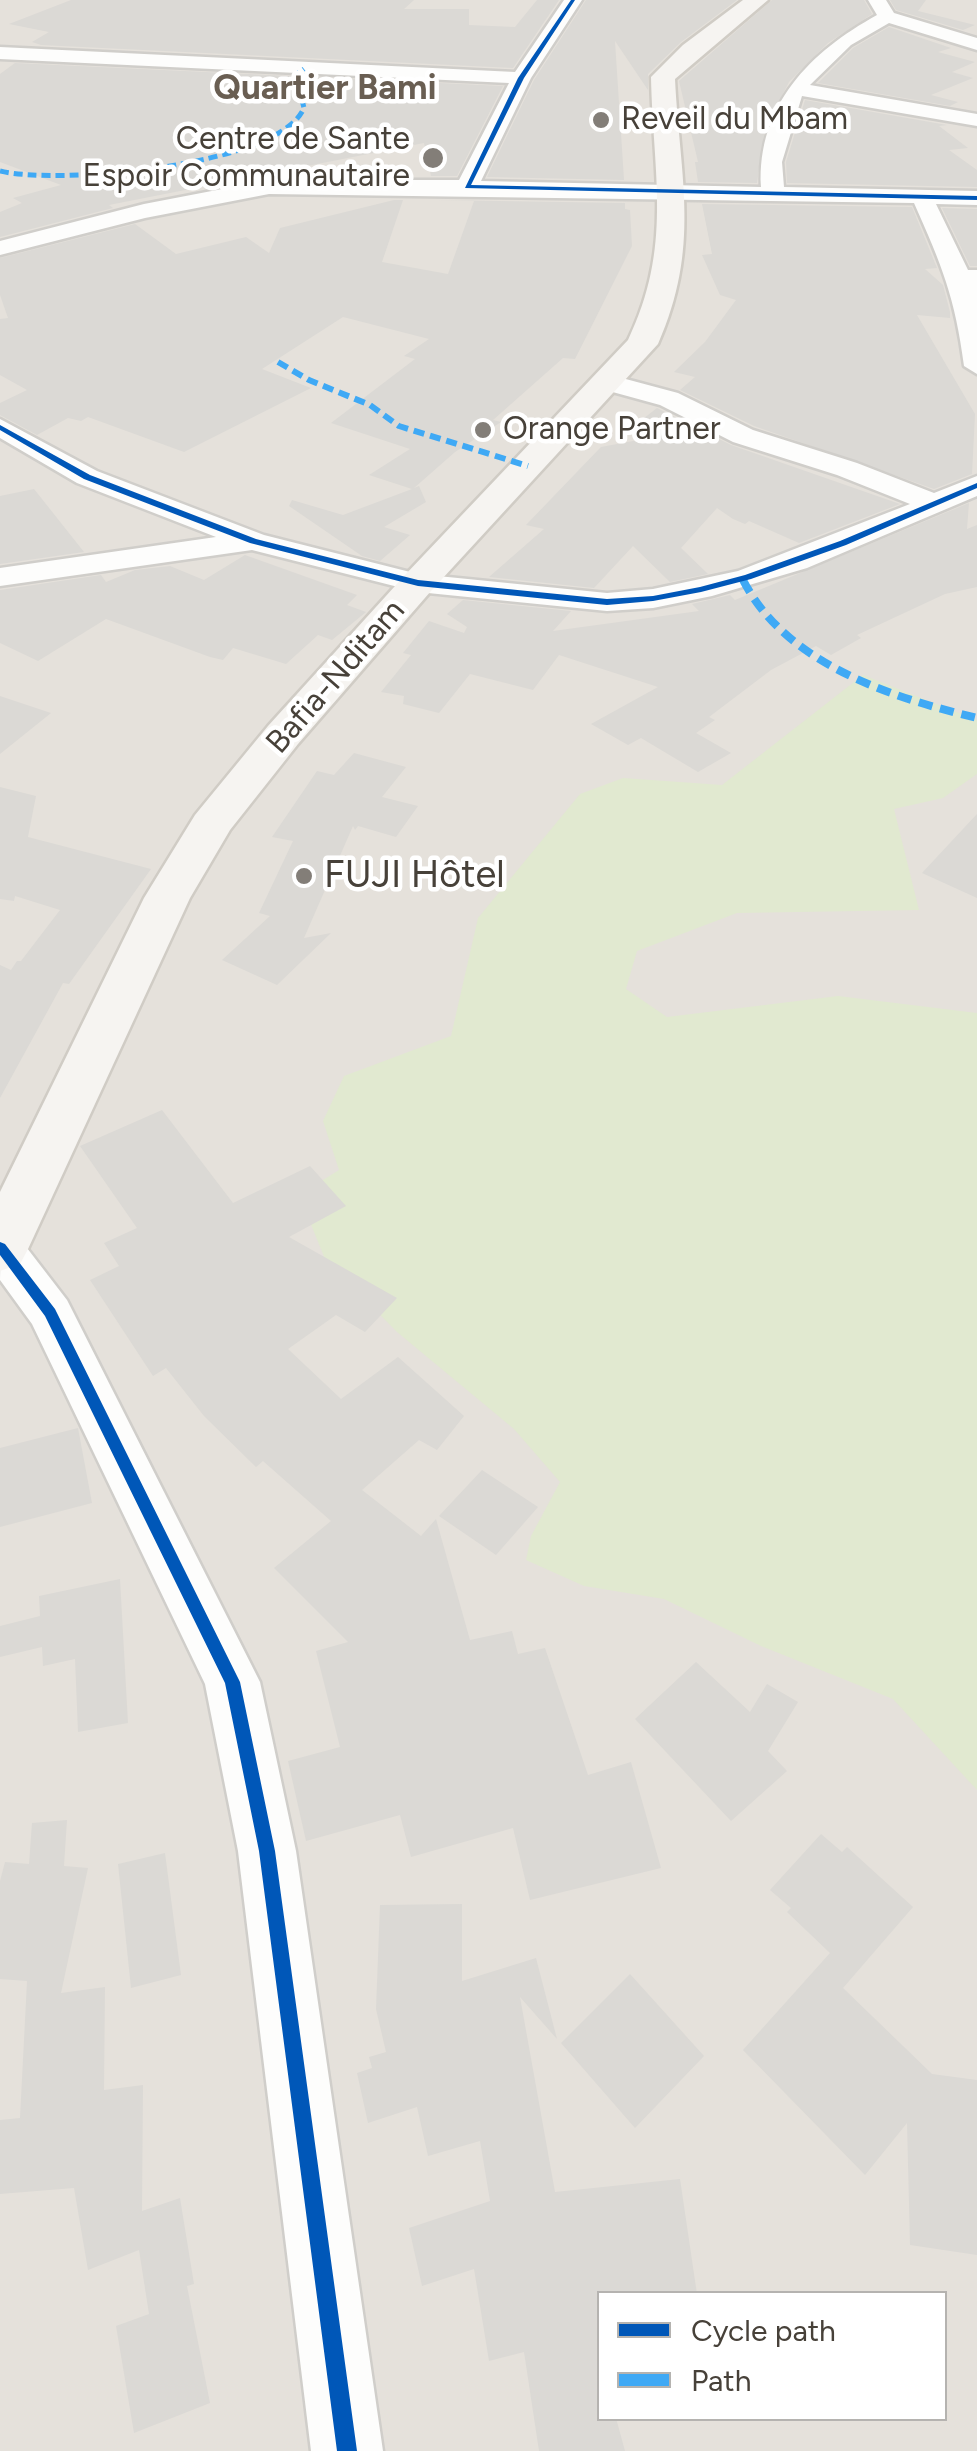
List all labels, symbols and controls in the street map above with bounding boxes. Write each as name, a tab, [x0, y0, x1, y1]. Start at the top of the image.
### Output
district label: Quartier Bami	[213, 68, 437, 110]
place label: Reveil du Mbam	[621, 101, 848, 139]
marker: Reveil du Mbam	[590, 109, 612, 131]
place label: Centre de Sante Espoir Communautaire	[82, 121, 410, 196]
marker: Centre de Sante Espoir Communautaire	[420, 145, 446, 171]
place label: Orange Partner	[503, 411, 721, 449]
marker: Orange Partner	[472, 419, 494, 441]
street label: Bafia-Nditam	[259, 592, 413, 762]
place label: FUJI Hôtel	[324, 853, 505, 899]
marker: FUJI Hôtel	[293, 865, 315, 887]
legend	[597, 2291, 947, 2421]
text: Cycle path	[691, 2312, 836, 2349]
text: Path	[691, 2362, 751, 2399]

